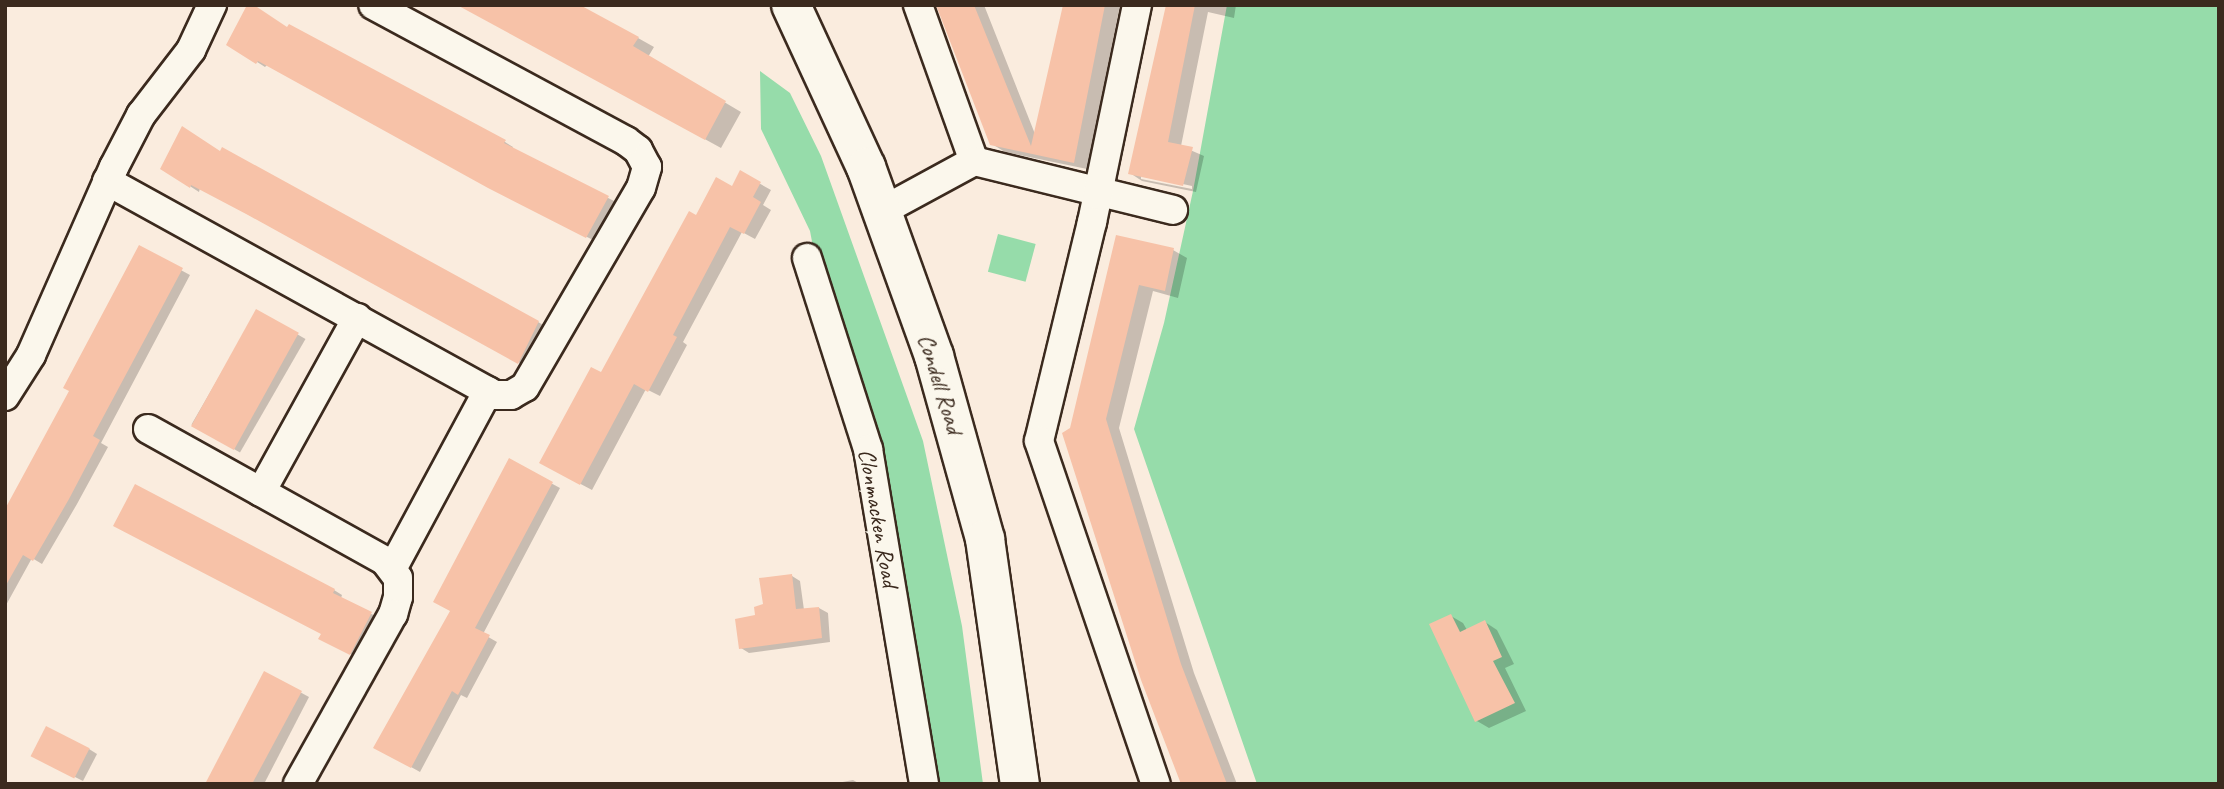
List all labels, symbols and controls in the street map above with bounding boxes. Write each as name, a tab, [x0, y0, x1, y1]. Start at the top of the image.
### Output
street label: Condell Road	[911, 331, 969, 437]
street label: Clonmacken Road	[852, 447, 904, 589]

